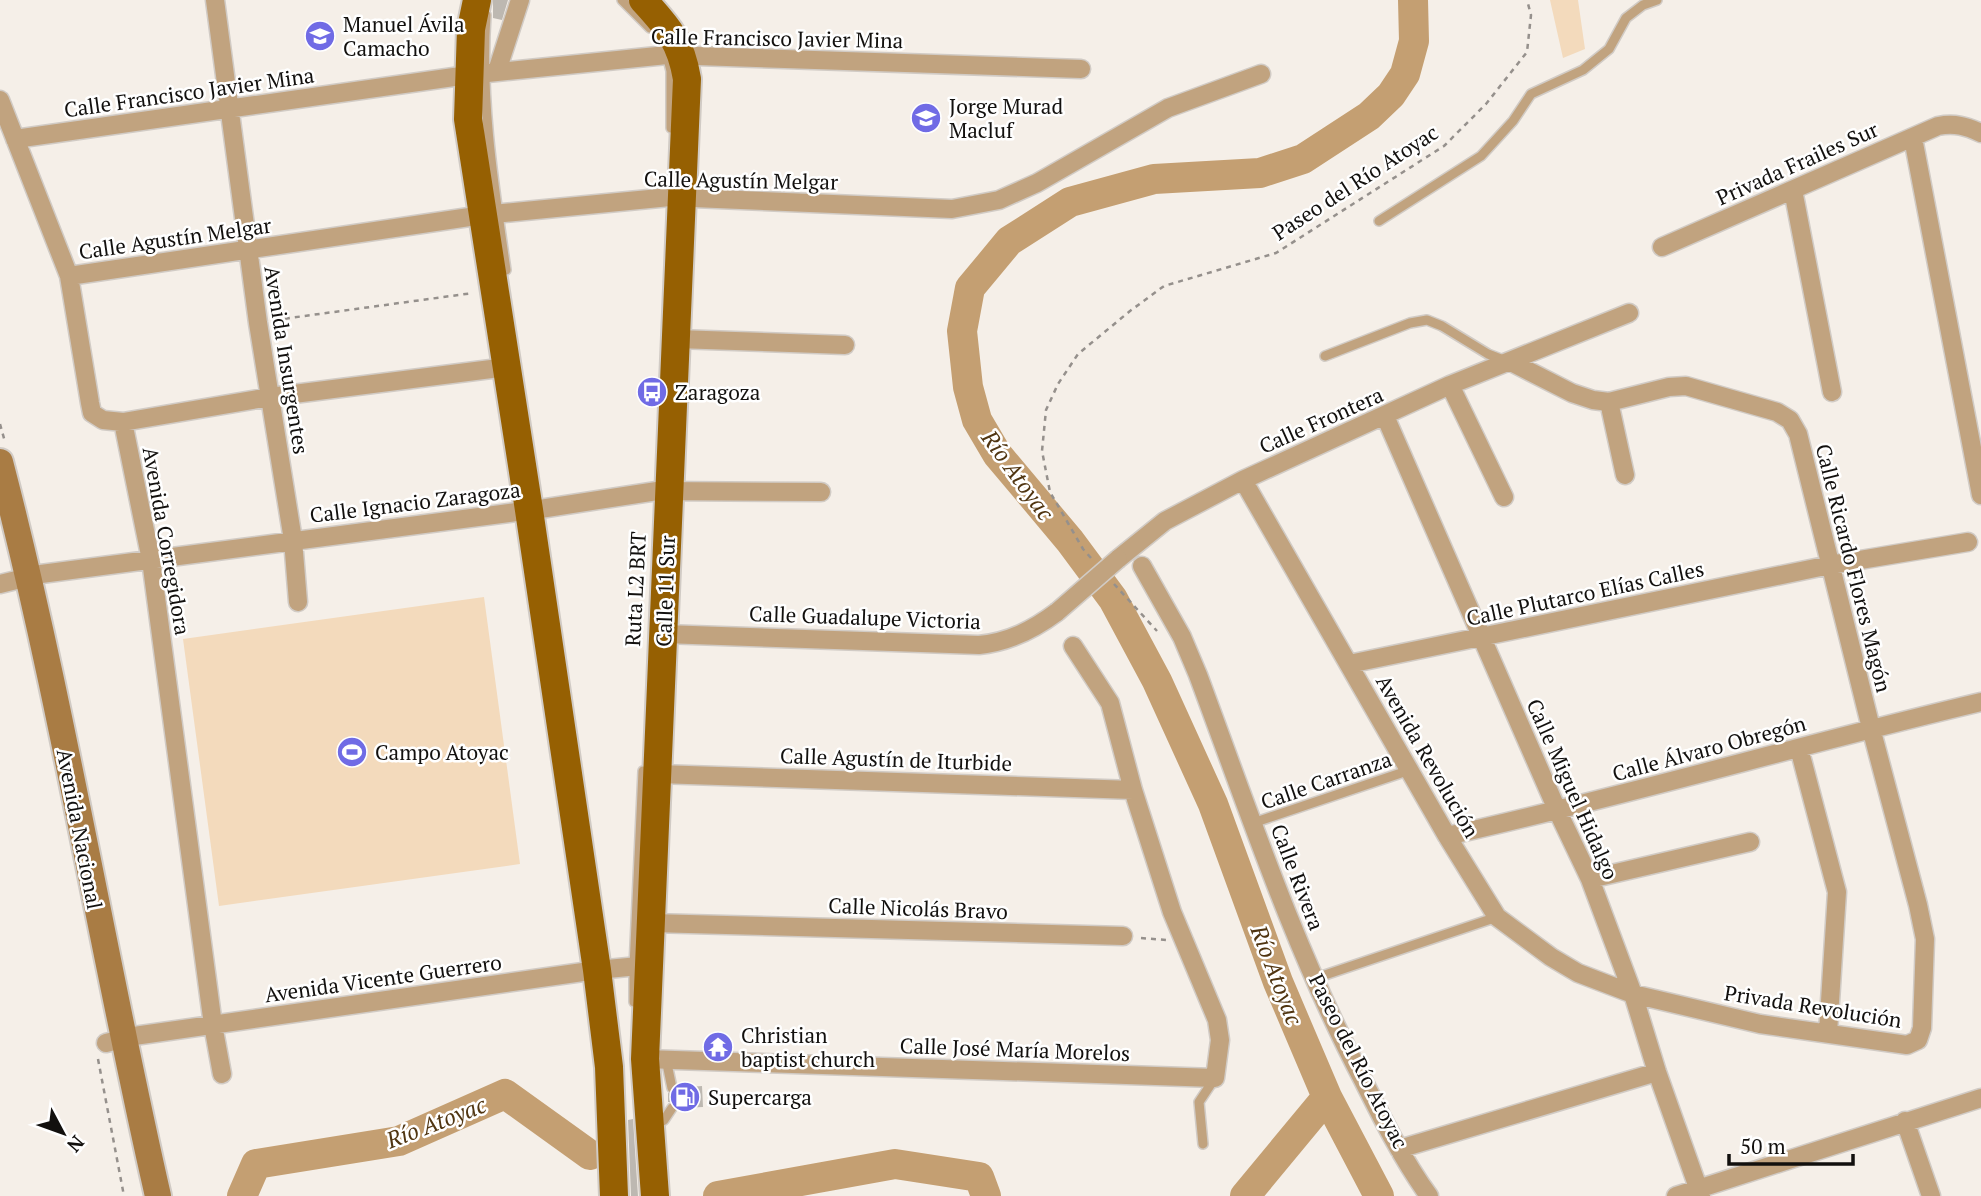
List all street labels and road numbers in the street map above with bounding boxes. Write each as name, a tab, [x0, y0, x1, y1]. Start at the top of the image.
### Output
street label: Calle Francisco Javier Mina	[651, 22, 904, 54]
street label: Calle Francisco Javier Mina	[62, 61, 316, 123]
street label: Privada Frailes Sur	[1712, 115, 1882, 211]
street label: Paseo del Río Atoyac	[1267, 118, 1443, 246]
street label: Calle Agustín Melgar	[644, 164, 838, 196]
street label: Calle Agustín Melgar	[77, 211, 273, 265]
street label: Avenida Insurgentes	[258, 264, 316, 456]
street label: Calle Frontera	[1255, 380, 1388, 460]
street label: Calle Ricardo Flores Magón	[1810, 441, 1899, 696]
street label: Avenida Corregidora	[137, 445, 197, 638]
street label: Calle Ignacio Zaragoza	[308, 475, 522, 529]
street label: Ruta L2 BRT	[618, 531, 652, 647]
street label: Calle 11 Sur	[649, 535, 681, 647]
street label: Calle Plutarco Elías Calles	[1464, 554, 1706, 632]
street label: Calle Guadalupe Victoria	[749, 599, 982, 635]
street label: Avenida Revolución	[1370, 670, 1486, 843]
street label: Calle Miguel Hidalgo	[1521, 694, 1625, 884]
street label: Calle Álvaro Obregón	[1609, 709, 1809, 787]
street label: Calle Agustín de Iturbide	[780, 741, 1012, 777]
street label: Calle Carranza	[1257, 744, 1396, 815]
street label: Avenida Nacional	[51, 746, 109, 912]
street label: Calle Rivera	[1265, 820, 1331, 934]
street label: Calle Nicolás Bravo	[828, 891, 1008, 925]
street label: Avenida Vicente Guerrero	[263, 947, 503, 1009]
street label: Paseo del Río Atoyac	[1303, 969, 1415, 1153]
street label: Privada Revolución	[1722, 978, 1904, 1034]
street label: Calle José María Morelos	[899, 1031, 1131, 1067]

